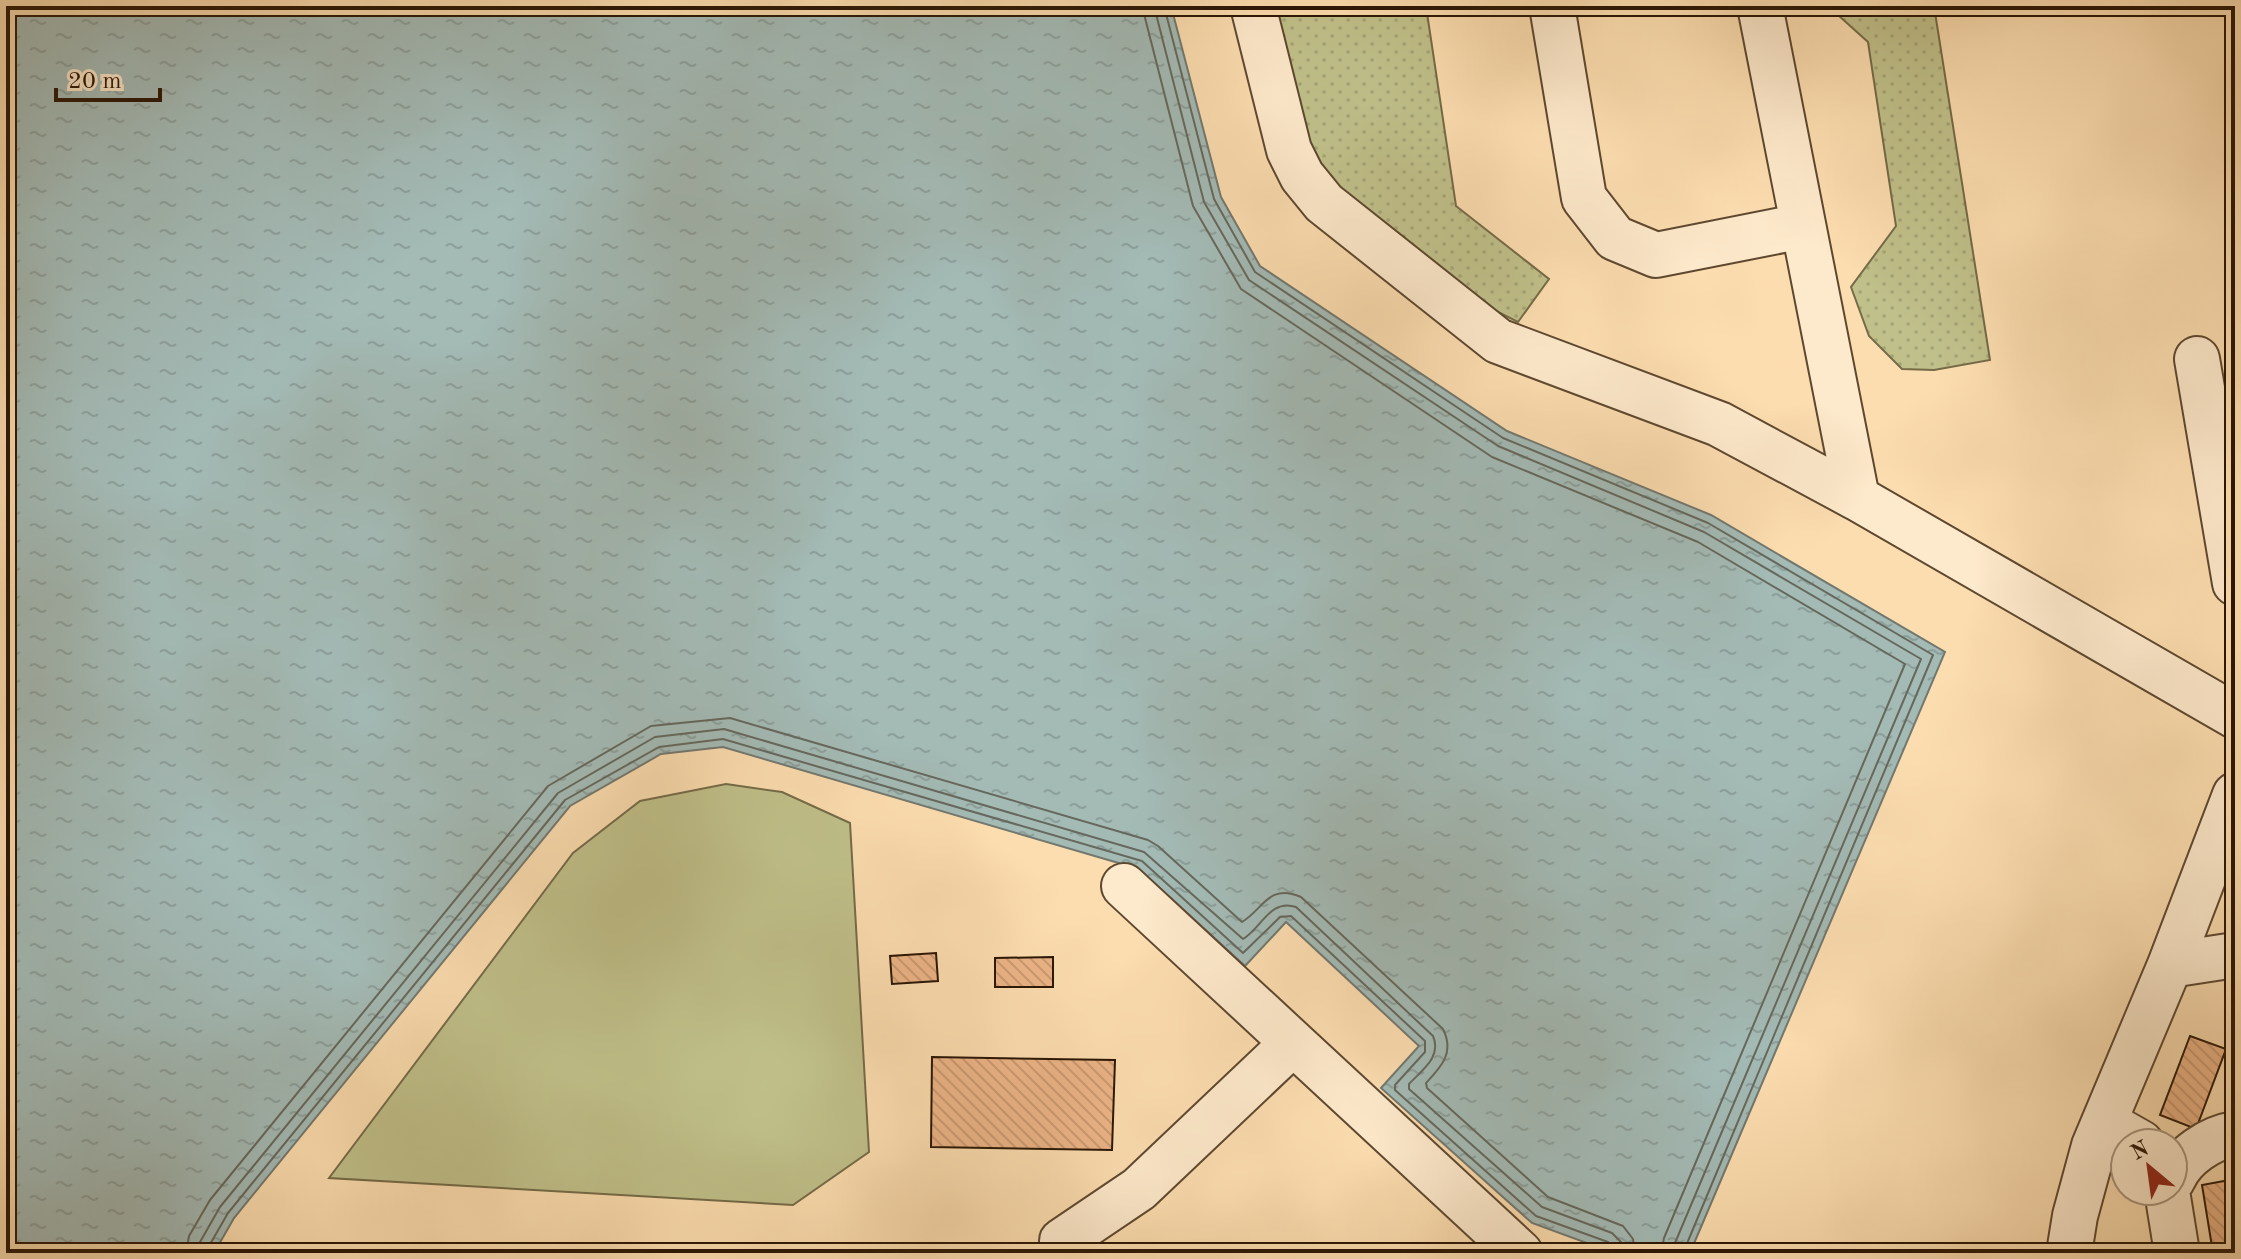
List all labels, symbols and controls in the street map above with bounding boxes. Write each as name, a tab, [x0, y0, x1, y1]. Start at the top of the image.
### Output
scale bar	[56, 52, 160, 102]
text: 20 m	[68, 70, 122, 94]
north arrow	[2109, 1127, 2189, 1207]
text: N	[2128, 1137, 2153, 1165]

